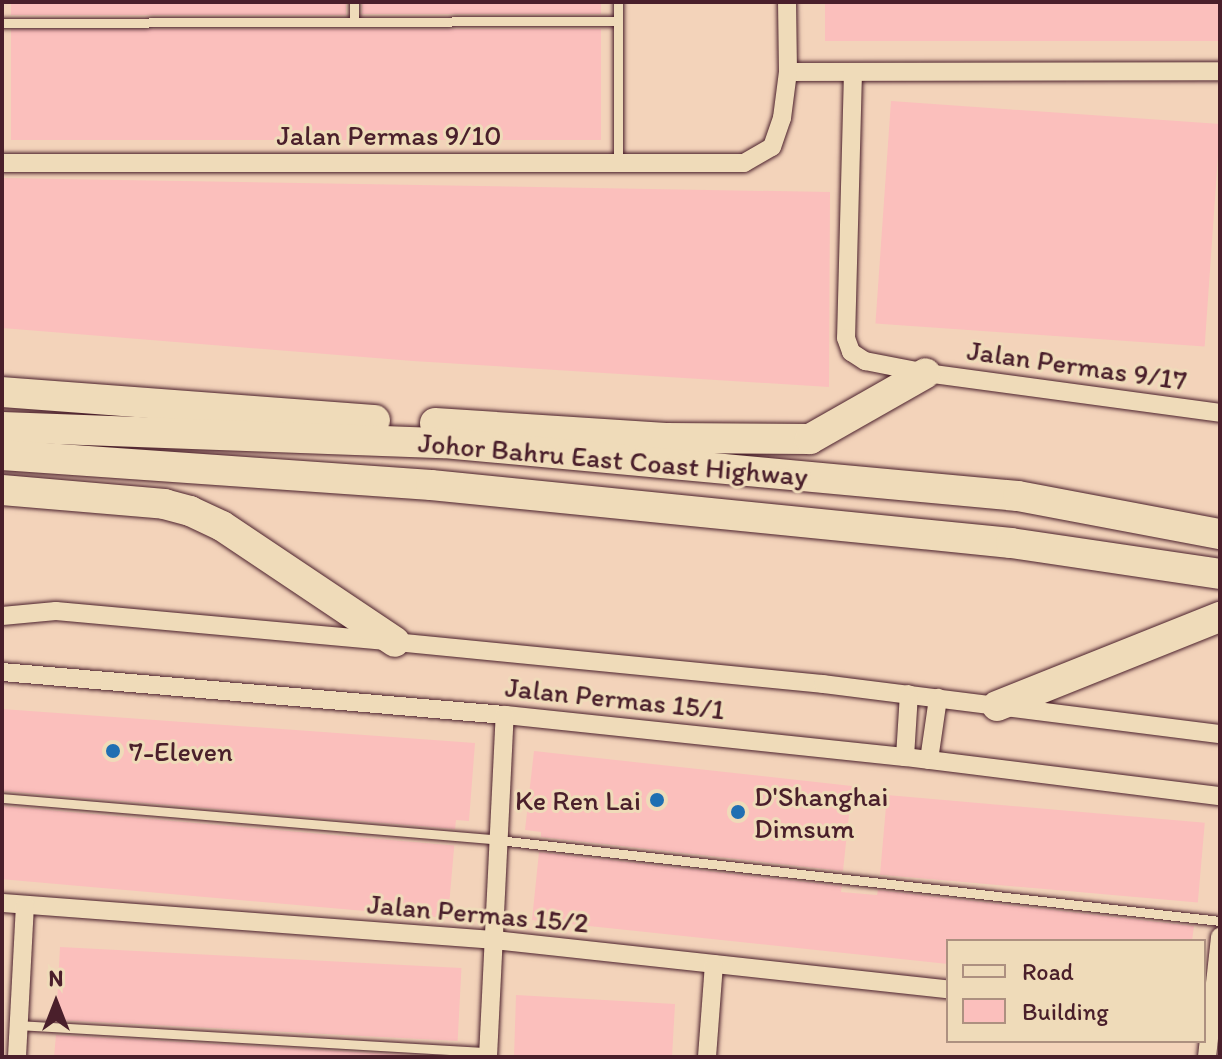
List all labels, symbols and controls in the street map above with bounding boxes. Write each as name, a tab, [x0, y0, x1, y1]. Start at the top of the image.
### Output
street label: Jalan Permas 9/10	[278, 118, 500, 152]
street label: Jalan Permas 9/17	[966, 333, 1188, 397]
street label: Johor Bahru East Coast Highway	[418, 425, 808, 493]
street label: Jalan Permas 15/1	[505, 670, 725, 726]
place label: 7-Eleven	[129, 734, 233, 768]
marker: 7-Eleven	[104, 742, 122, 760]
place label: D'Shanghai Dimsum	[754, 779, 888, 845]
place label: Ke Ren Lai	[516, 783, 641, 817]
marker: Ke Ren Lai	[648, 791, 666, 809]
marker: D'Shanghai Dimsum	[729, 803, 747, 821]
street label: Jalan Permas 15/2	[367, 887, 589, 939]
legend	[946, 939, 1206, 1043]
text: Road	[1022, 957, 1074, 986]
north arrow	[16, 963, 96, 1043]
text: N	[49, 965, 63, 992]
text: Building	[1022, 997, 1109, 1026]

